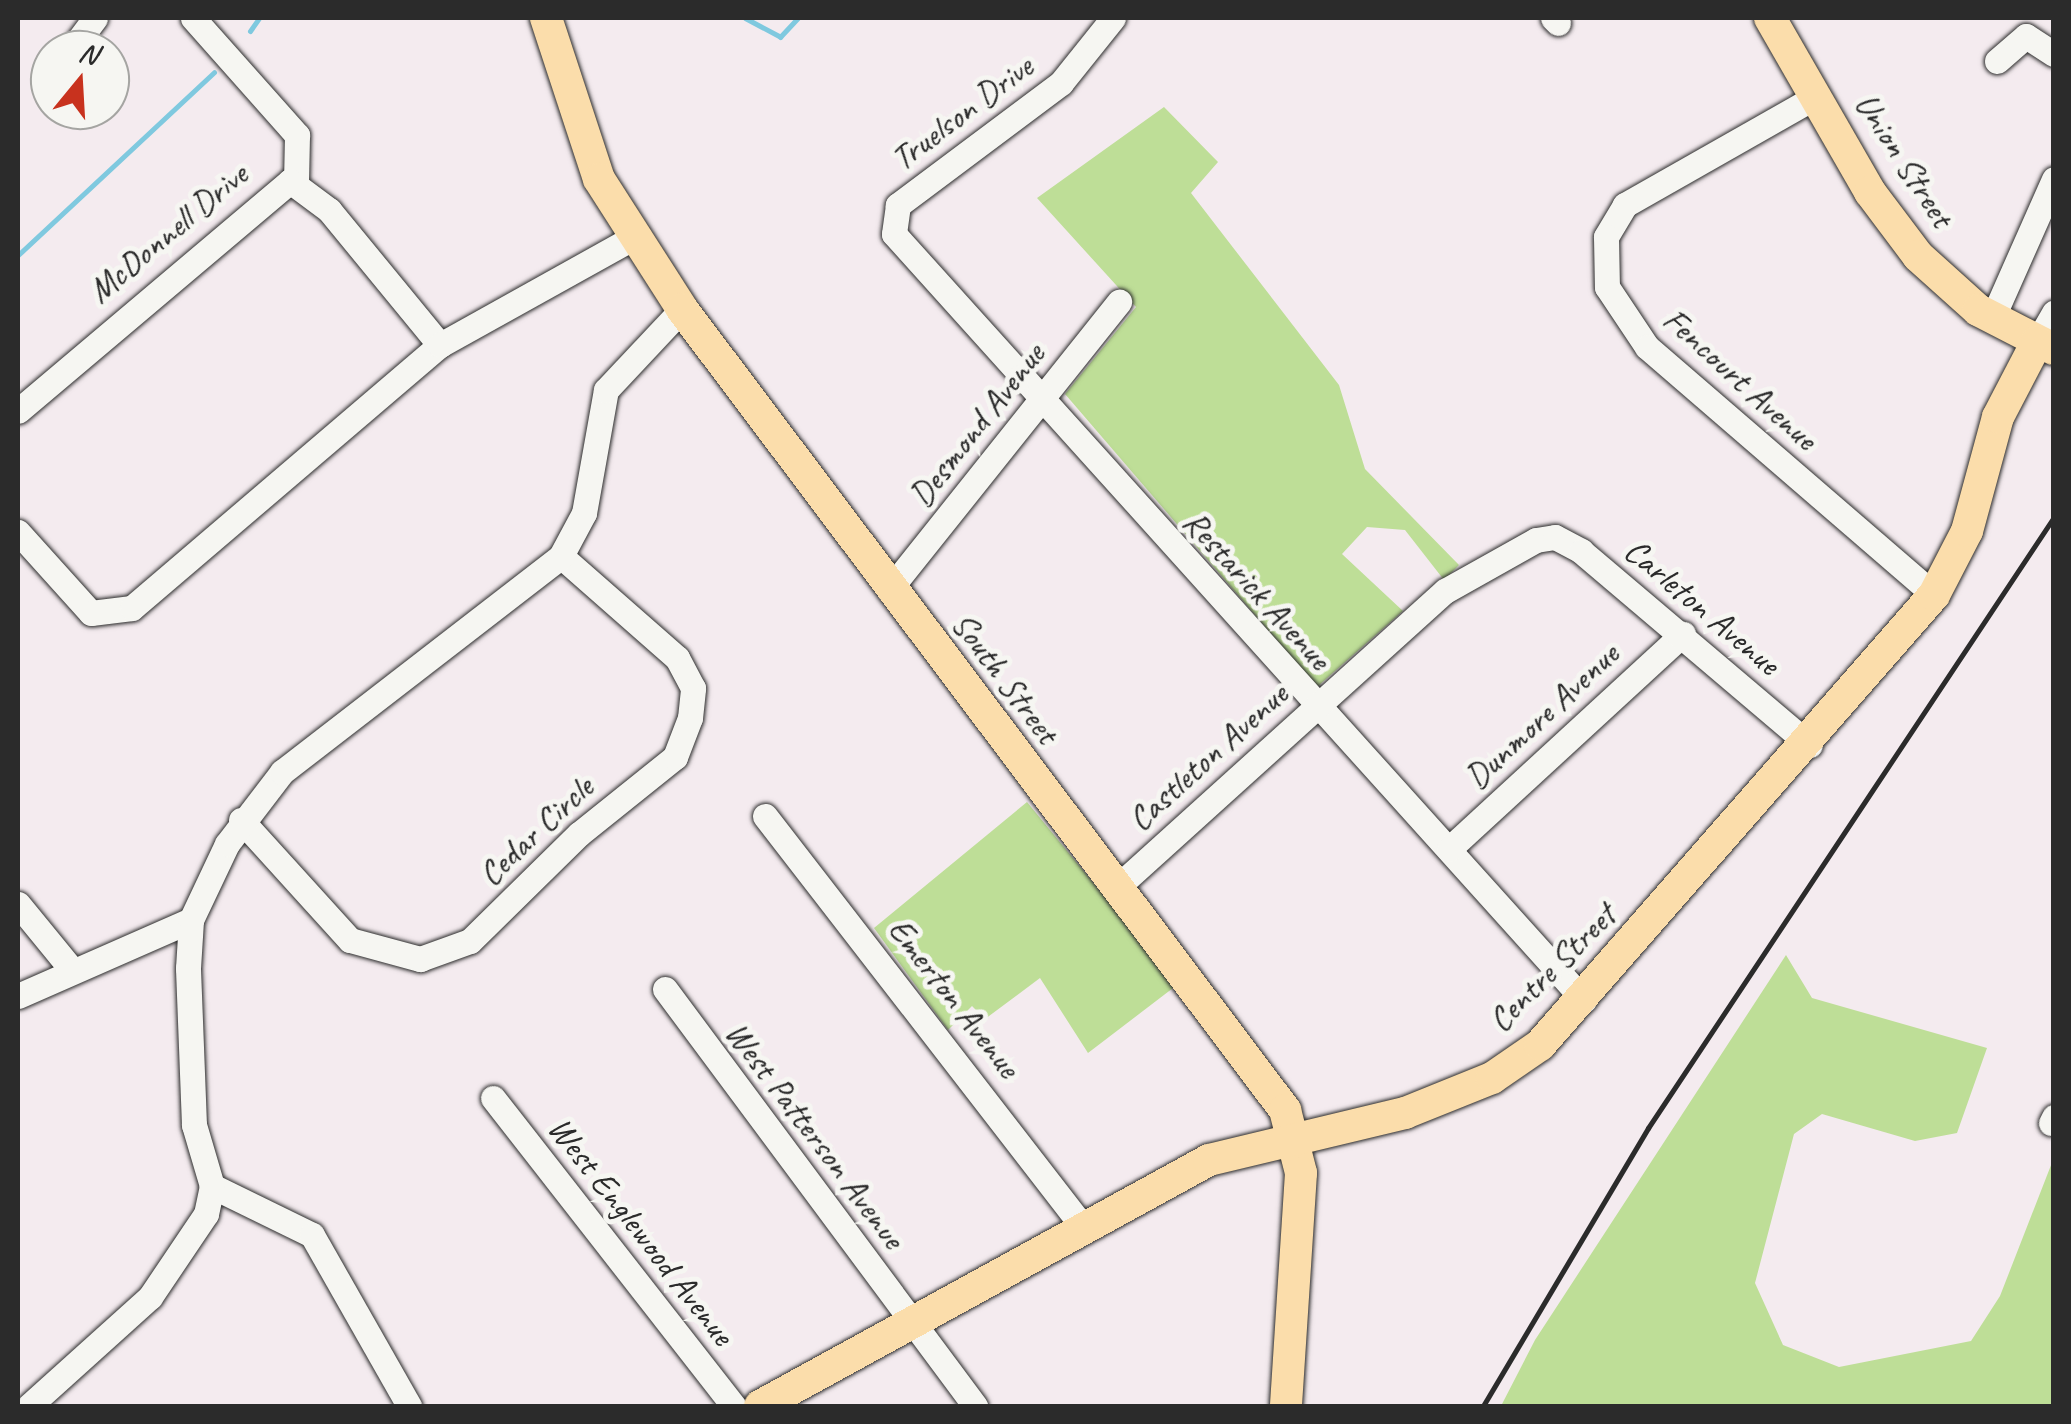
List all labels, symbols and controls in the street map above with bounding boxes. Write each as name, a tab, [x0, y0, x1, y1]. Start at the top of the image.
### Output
north arrow	[30, 30, 130, 130]
text: N	[75, 34, 102, 72]
street label: Truelson Drive	[883, 46, 1041, 180]
street label: Union Street	[1845, 85, 1963, 235]
street label: McDonnell Drive	[79, 154, 257, 312]
street label: Fencourt Avenue	[1654, 299, 1826, 459]
street label: Desmond Avenue	[900, 335, 1054, 515]
street label: Restarick Avenue	[1174, 501, 1340, 679]
street label: Carleton Avenue	[1616, 530, 1788, 684]
street label: South Street	[942, 604, 1068, 752]
street label: Dunmore Avenue	[1456, 634, 1628, 798]
street label: Castleton Avenue	[1119, 674, 1297, 840]
street label: Cedar Circle	[470, 767, 602, 895]
street label: Centre Street	[1479, 895, 1625, 1041]
street label: Emerton Avenue	[879, 910, 1029, 1086]
street label: West Patterson Avenue	[715, 1012, 915, 1258]
street label: West Englewood Avenue	[539, 1108, 743, 1354]

